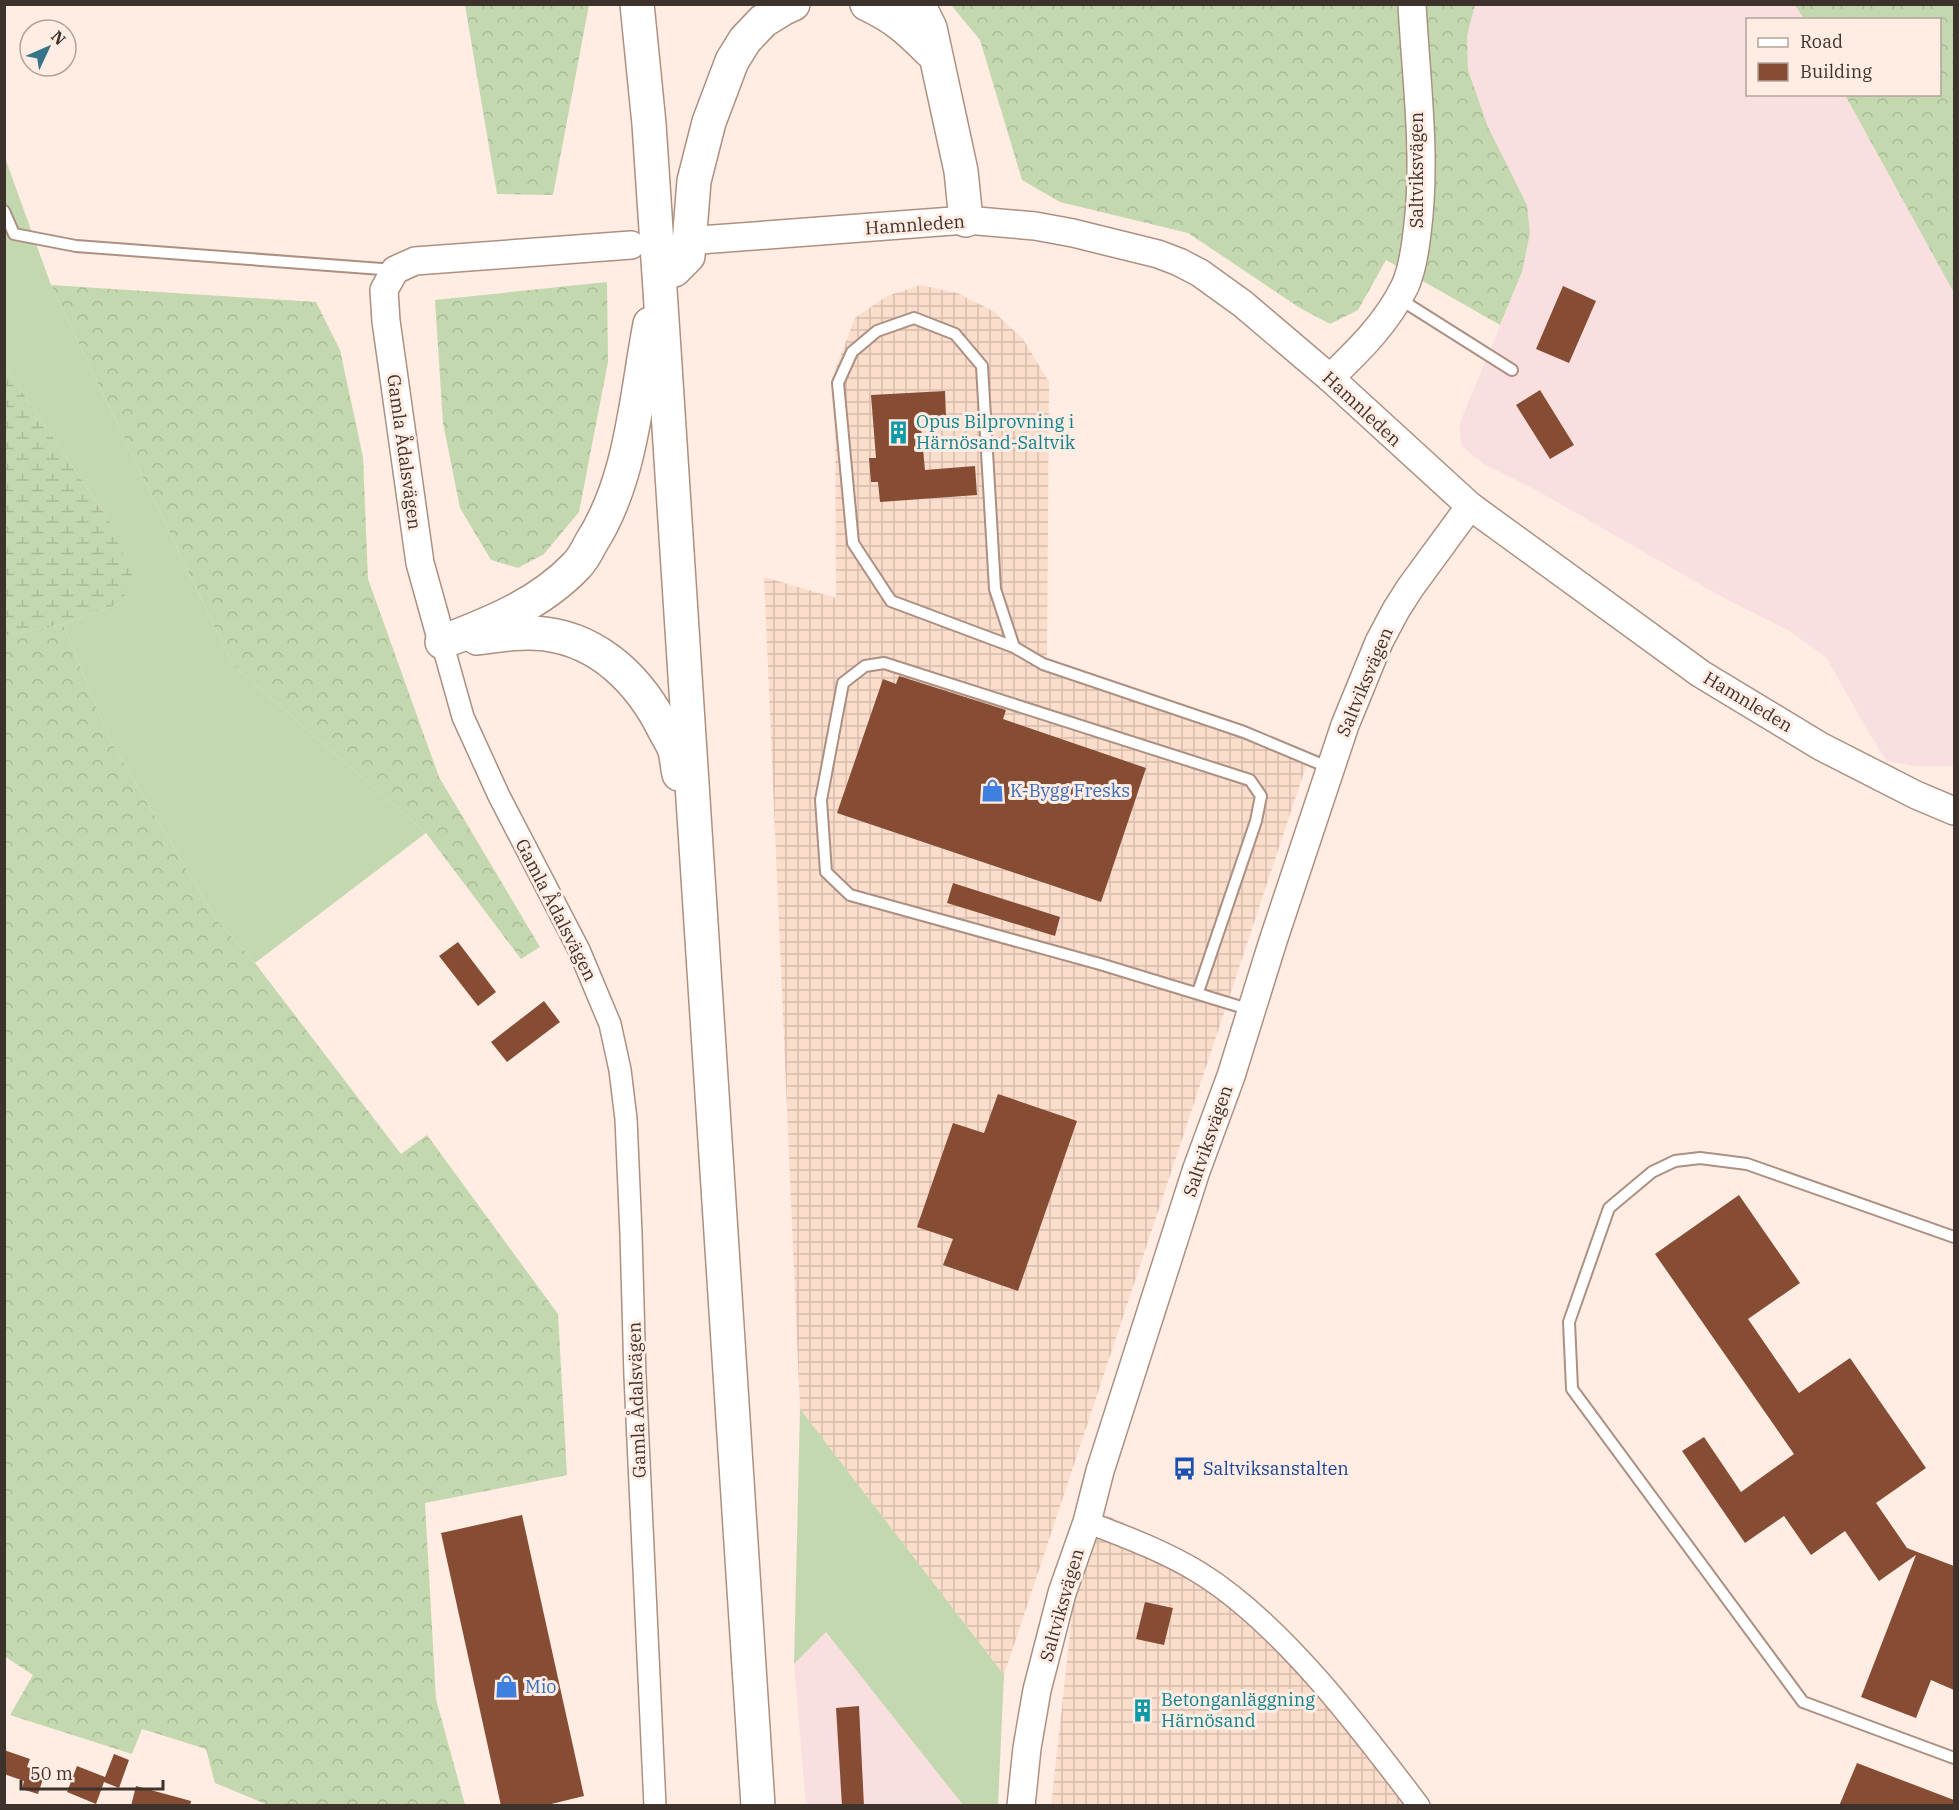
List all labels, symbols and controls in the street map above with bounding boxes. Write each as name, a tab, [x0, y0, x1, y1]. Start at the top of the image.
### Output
north arrow	[18, 18, 78, 78]
legend	[1746, 18, 1941, 96]
text: N	[47, 26, 70, 49]
text: Road	[1800, 30, 1843, 53]
text: Building	[1800, 60, 1872, 83]
street label: Saltviksvägen	[1405, 112, 1428, 228]
street label: Hamnleden	[864, 210, 966, 239]
street label: Hamnleden	[1318, 366, 1407, 451]
street label: Gamla Ådalsvägen	[382, 373, 428, 531]
place label: Opus Bilprovning i Härnösand-Saltvik	[916, 410, 1076, 454]
building icon: Opus Bilprovning i Härnösand-Saltvik	[885, 419, 911, 445]
street label: Saltviksvägen	[1331, 624, 1398, 740]
street label: Hamnleden	[1699, 666, 1797, 737]
shop icon: K-Bygg Fresks	[979, 778, 1005, 804]
place label: K-Bygg Fresks	[1010, 779, 1130, 802]
street label: Gamla Ådalsvägen	[511, 834, 603, 985]
street label: Saltviksvägen	[1178, 1082, 1237, 1200]
street label: Gamla Ådalsvägen	[621, 1321, 651, 1479]
bus stop icon: Saltviksanstalten	[1172, 1456, 1198, 1482]
place label: Saltviksanstalten	[1203, 1457, 1349, 1480]
street label: Saltviksvägen	[1034, 1546, 1089, 1664]
shop icon: Mio	[494, 1674, 520, 1700]
place label: Mio	[525, 1675, 557, 1698]
place label: Betonganläggning Härnösand	[1161, 1688, 1315, 1732]
building icon: Betonganläggning Härnösand	[1130, 1697, 1156, 1723]
scale bar	[21, 1753, 164, 1791]
text: 50 m	[30, 1762, 73, 1785]

